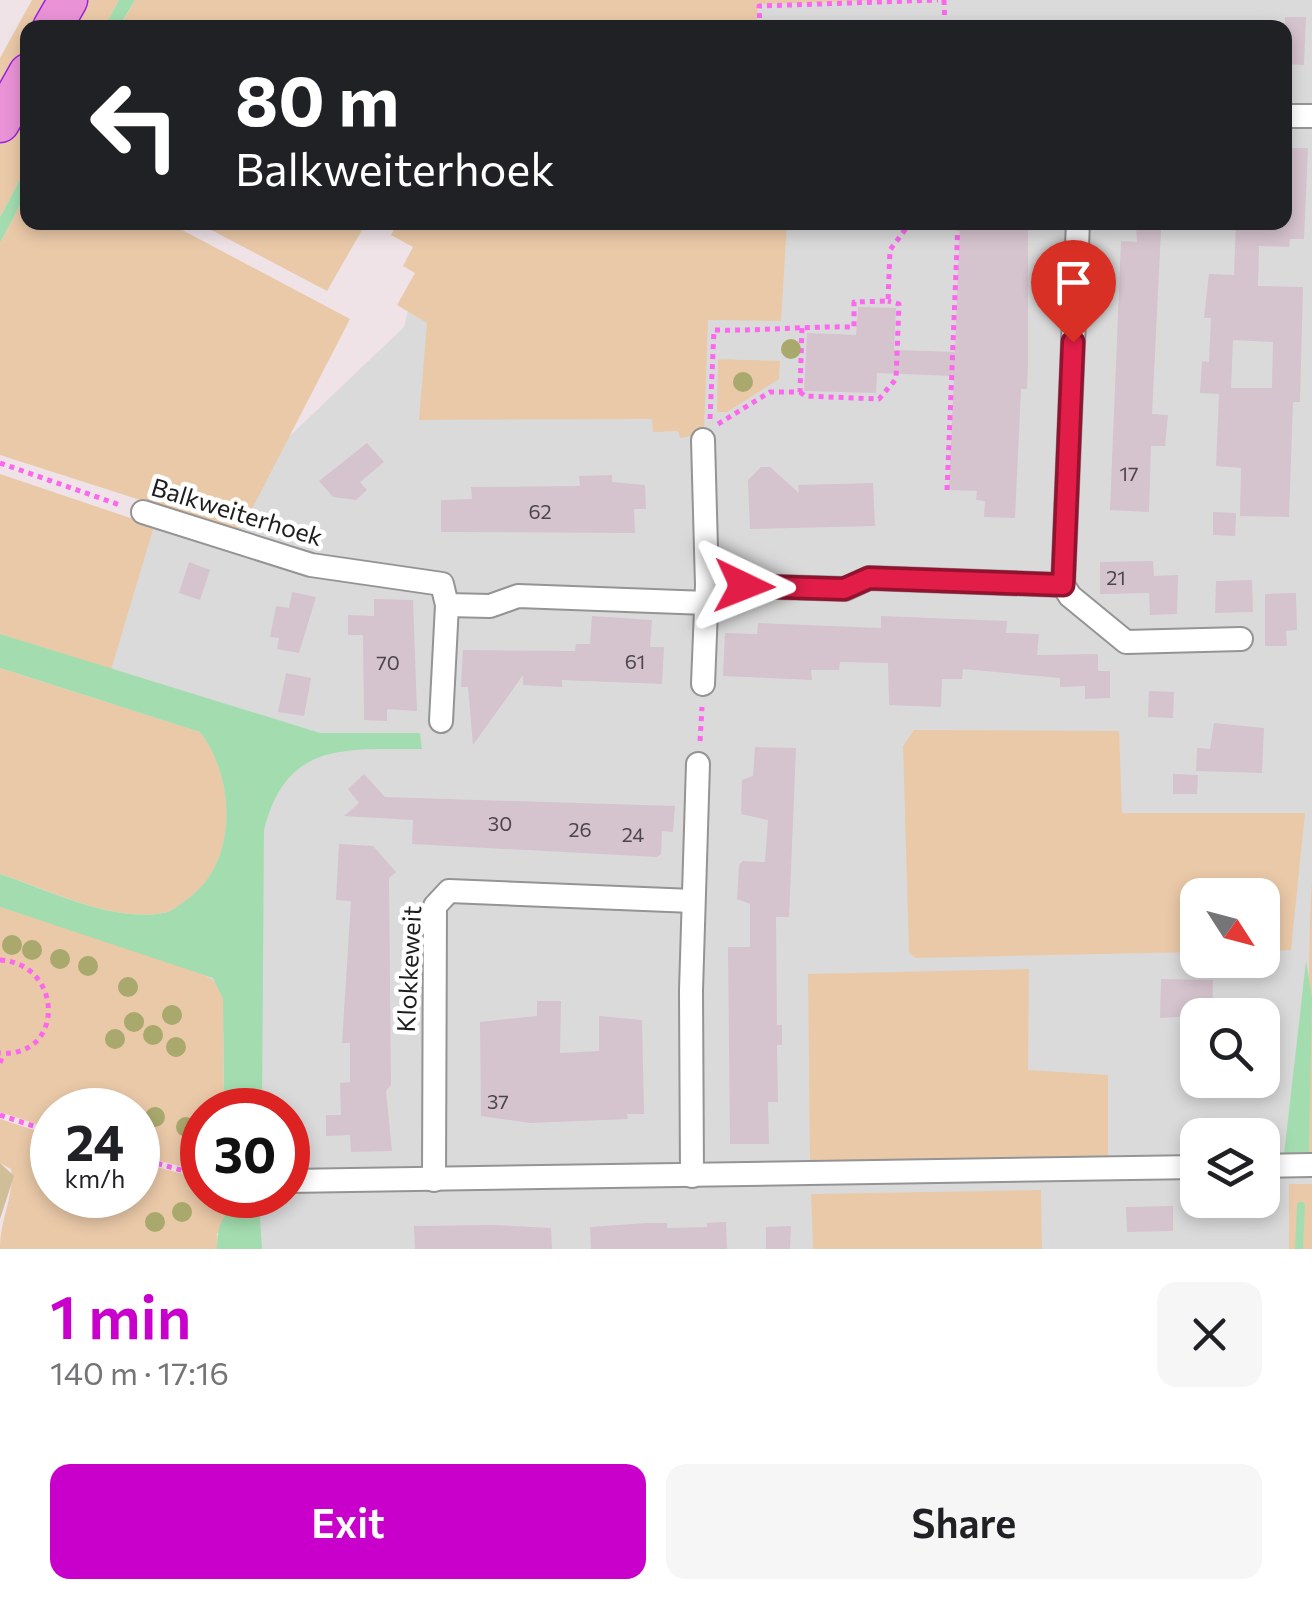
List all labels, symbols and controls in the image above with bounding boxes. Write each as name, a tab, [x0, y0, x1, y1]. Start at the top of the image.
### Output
text: 80 m	[235, 55, 399, 140]
icon: left	[70, 60, 200, 190]
text: Balkweiterhoek	[235, 140, 555, 195]
pin	[1031, 240, 1116, 343]
icon: arrive	[1046, 255, 1101, 310]
house number: 17	[1119, 461, 1139, 485]
street label: Balkweiterhoek	[148, 471, 327, 551]
house number: 62	[528, 499, 552, 523]
position arrow	[692, 534, 796, 638]
house number: 21	[1106, 565, 1126, 589]
house number: 61	[625, 649, 645, 673]
house number: 70	[376, 650, 400, 674]
house number: 30	[488, 811, 512, 835]
house number: 26	[568, 817, 592, 841]
house number: 24	[622, 822, 644, 846]
north arrow	[1180, 878, 1280, 978]
map controls	[1180, 878, 1280, 1218]
street label: Klokkeweit	[390, 905, 426, 1033]
button: search	[1180, 998, 1280, 1098]
speed limit sign: 30	[180, 1088, 310, 1218]
house number: 37	[487, 1089, 509, 1113]
text: 24	[66, 1110, 124, 1171]
button: layers	[1180, 1118, 1280, 1218]
text: km/h	[65, 1163, 125, 1193]
text: 1 min	[50, 1278, 191, 1351]
button: close	[1157, 1282, 1262, 1387]
text: 140 m · 17:16	[50, 1352, 229, 1392]
button: Exit	[50, 1464, 646, 1579]
button: Share	[666, 1464, 1262, 1579]

